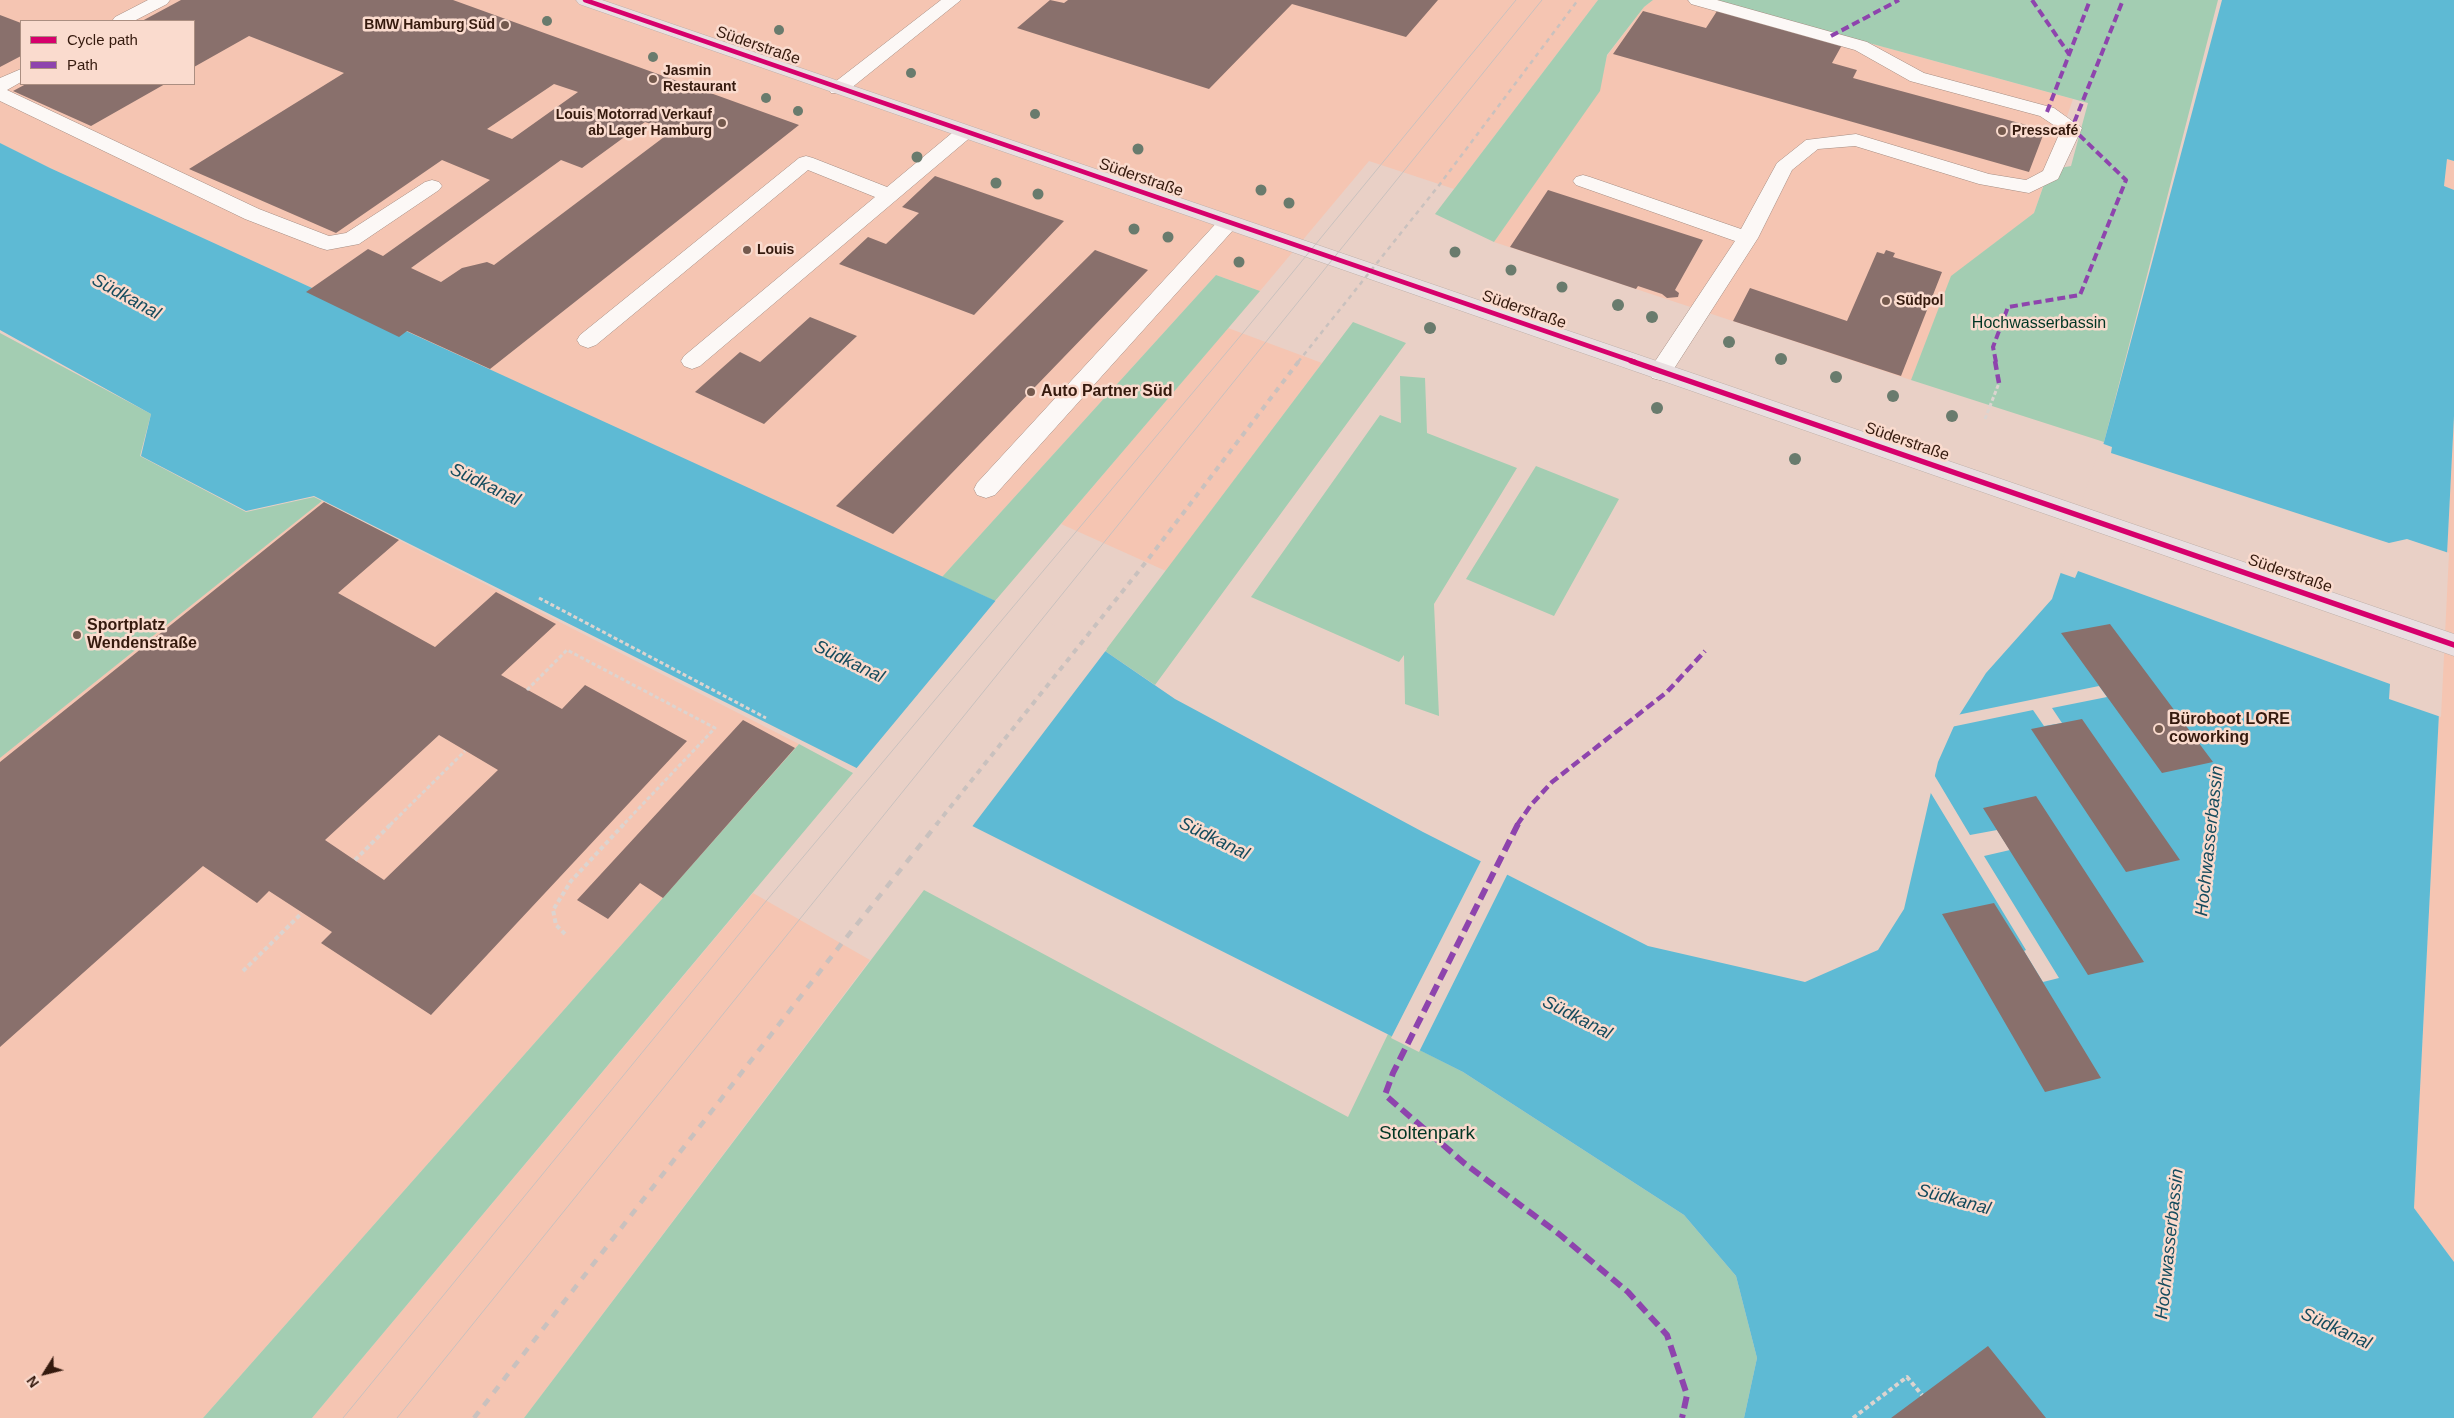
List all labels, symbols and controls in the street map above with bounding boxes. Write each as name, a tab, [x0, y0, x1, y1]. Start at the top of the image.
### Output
place label: BMW Hamburg Süd	[364, 17, 495, 33]
marker: BMW Hamburg Süd	[499, 19, 511, 31]
legend	[20, 20, 195, 85]
street label: Süderstraße	[713, 23, 803, 69]
text: Cycle path	[67, 31, 138, 48]
text: Path	[67, 56, 98, 73]
place label: Jasmin Restaurant	[663, 63, 736, 95]
marker: Jasmin Restaurant	[647, 73, 659, 85]
place label: Louis Motorrad Verkauf ab Lager Hamburg	[556, 107, 712, 140]
marker: Louis Motorrad Verkauf ab Lager Hamburg	[716, 117, 728, 129]
place label: Presscafé	[2012, 123, 2078, 139]
marker: Presscafé	[1996, 125, 2008, 137]
street label: Süderstraße	[1096, 155, 1186, 201]
place label: Louis	[757, 242, 794, 258]
marker: Louis	[741, 244, 753, 256]
water label: Südkanal	[88, 269, 164, 325]
street label: Süderstraße	[1479, 287, 1569, 333]
place label: Südpol	[1896, 293, 1943, 309]
marker: Südpol	[1880, 295, 1892, 307]
park label: Hochwasserbassin	[1972, 314, 2106, 334]
place label: Auto Partner Süd	[1041, 382, 1173, 402]
marker: Auto Partner Süd	[1025, 386, 1037, 398]
street label: Süderstraße	[1862, 419, 1952, 465]
water label: Südkanal	[447, 459, 523, 511]
street label: Süderstraße	[2245, 551, 2335, 597]
place label: Sportplatz Wendenstraße	[87, 616, 197, 654]
marker: Sportplatz Wendenstraße	[71, 629, 83, 641]
water label: Südkanal	[811, 636, 887, 688]
place label: Büroboot LORE coworking	[2169, 710, 2290, 748]
marker: Büroboot LORE coworking	[2153, 723, 2165, 735]
water label: Hochwasserbassin	[2191, 765, 2229, 917]
water label: Südkanal	[1176, 813, 1252, 865]
water label: Südkanal	[1539, 991, 1615, 1045]
park label: Stoltenpark	[1379, 1123, 1475, 1145]
water label: Hochwasserbassin	[2151, 1168, 2189, 1320]
water label: Südkanal	[1915, 1180, 1993, 1220]
water label: Südkanal	[2297, 1303, 2375, 1355]
north arrow	[20, 1348, 70, 1398]
text: N	[23, 1373, 42, 1391]

